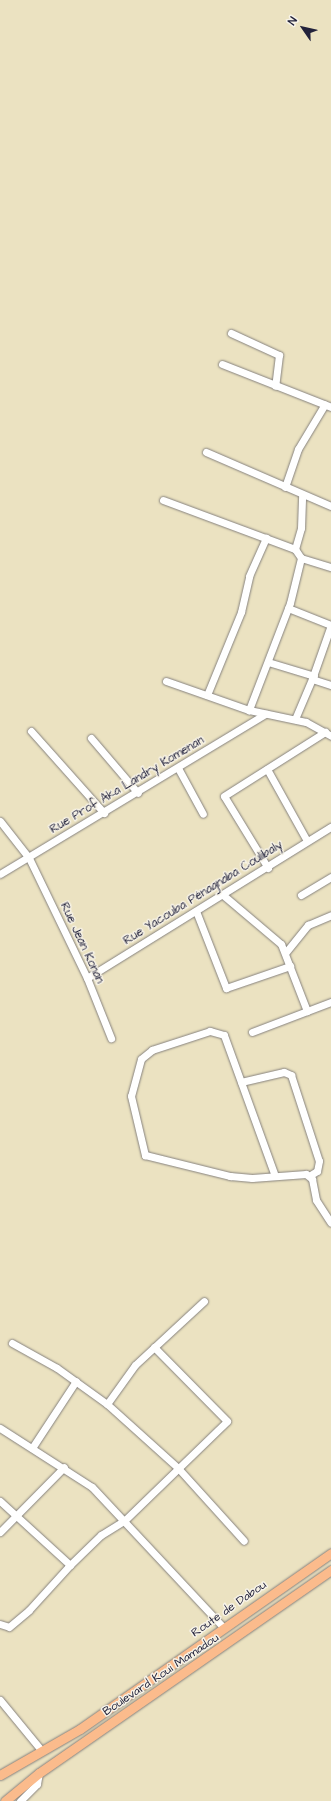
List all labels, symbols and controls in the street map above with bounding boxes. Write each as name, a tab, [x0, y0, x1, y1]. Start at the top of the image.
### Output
north arrow	[283, 8, 323, 48]
text: N	[284, 14, 301, 28]
street label: Rue Prof Aka Landry Komenan	[47, 733, 207, 837]
street label: Rue Yacouba Pénagnaba Coulibaly	[121, 838, 285, 948]
street label: Rue Jean Konan	[57, 900, 107, 986]
street label: Route de Dabou	[189, 1578, 269, 1640]
street label: Boulevard Koui Mamadou	[100, 1631, 222, 1719]

